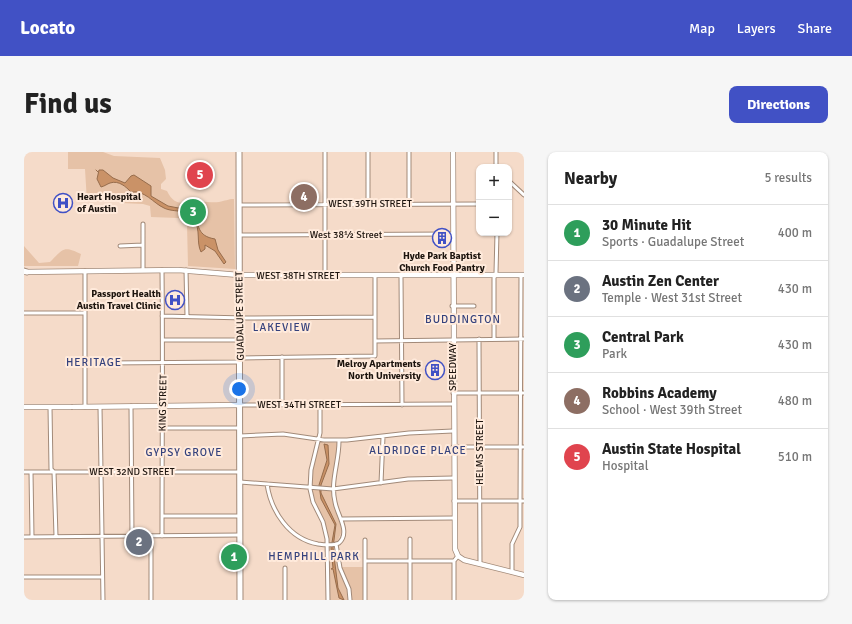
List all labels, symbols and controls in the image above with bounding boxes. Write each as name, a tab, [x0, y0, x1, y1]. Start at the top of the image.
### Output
text: Locato	[20, 16, 75, 40]
text: Map	[689, 20, 715, 37]
text: Layers	[737, 20, 776, 37]
text: Share	[798, 20, 832, 37]
button: Directions	[729, 86, 828, 123]
text: Find us	[24, 87, 112, 121]
pin: 5	[187, 160, 213, 190]
map controls	[476, 164, 512, 236]
button: +	[476, 164, 512, 200]
text: Nearby	[564, 168, 617, 189]
text: 5 results	[764, 170, 812, 186]
pin: 4	[291, 182, 317, 212]
place label: Heart Hospital of Austin	[77, 191, 141, 215]
hospital icon: Heart Hospital of Austin	[52, 192, 74, 214]
pin: 3	[180, 197, 206, 227]
street label: WEST 39TH STREET	[328, 198, 412, 210]
button: −	[476, 200, 512, 236]
text: 30 Minute Hit	[602, 216, 691, 234]
text: 1	[573, 225, 581, 241]
text: 400 m	[778, 225, 812, 241]
building icon: Hyde Park Baptist Church Food Pantry	[431, 227, 453, 249]
street label: West 38½ Street	[310, 229, 383, 241]
text: Sports · Guadalupe Street	[602, 234, 744, 250]
place label: Hyde Park Baptist Church Food Pantry	[399, 250, 485, 274]
street label: WEST 38TH STREET	[256, 270, 340, 282]
street label: GUADALUPE STREET	[233, 271, 247, 361]
text: Austin Zen Center	[602, 272, 719, 290]
text: 2	[573, 281, 581, 297]
text: 430 m	[778, 281, 812, 297]
place label: Passport Health Austin Travel Clinic	[77, 288, 162, 312]
hospital icon: Passport Health Austin Travel Clinic	[164, 289, 186, 311]
text: Temple · West 31st Street	[602, 290, 742, 306]
district label: BUDDINGTON	[425, 313, 501, 326]
district label: LAKEVIEW	[253, 321, 311, 334]
text: Central Park	[602, 328, 684, 346]
text: 3	[573, 337, 581, 353]
text: 430 m	[778, 337, 812, 353]
street label: SPEEDWAY	[447, 343, 459, 391]
text: Park	[602, 346, 627, 362]
district label: HERITAGE	[66, 356, 122, 369]
place label: Melroy Apartments North University	[337, 358, 422, 382]
building icon: Melroy Apartments North University	[424, 359, 446, 381]
street label: KING STREET	[157, 374, 169, 431]
your location	[229, 379, 249, 399]
text: Robbins Academy	[602, 384, 717, 402]
text: 4	[573, 393, 581, 409]
text: 480 m	[778, 393, 812, 409]
street label: WEST 34TH STREET	[257, 399, 341, 411]
text: School · West 39th Street	[602, 402, 742, 418]
street label: HELMS STREET	[474, 419, 486, 485]
text: Austin State Hospital	[602, 440, 741, 458]
district label: ALDRIDGE PLACE	[369, 444, 467, 457]
district label: GYPSY GROVE	[146, 446, 222, 459]
text: 5	[573, 449, 581, 465]
text: 510 m	[778, 449, 812, 465]
text: Hospital	[602, 458, 649, 474]
street label: WEST 32ND STREET	[89, 466, 175, 478]
pin: 2	[126, 527, 152, 557]
pin: 1	[221, 542, 247, 572]
district label: HEMPHILL PARK	[268, 550, 360, 563]

